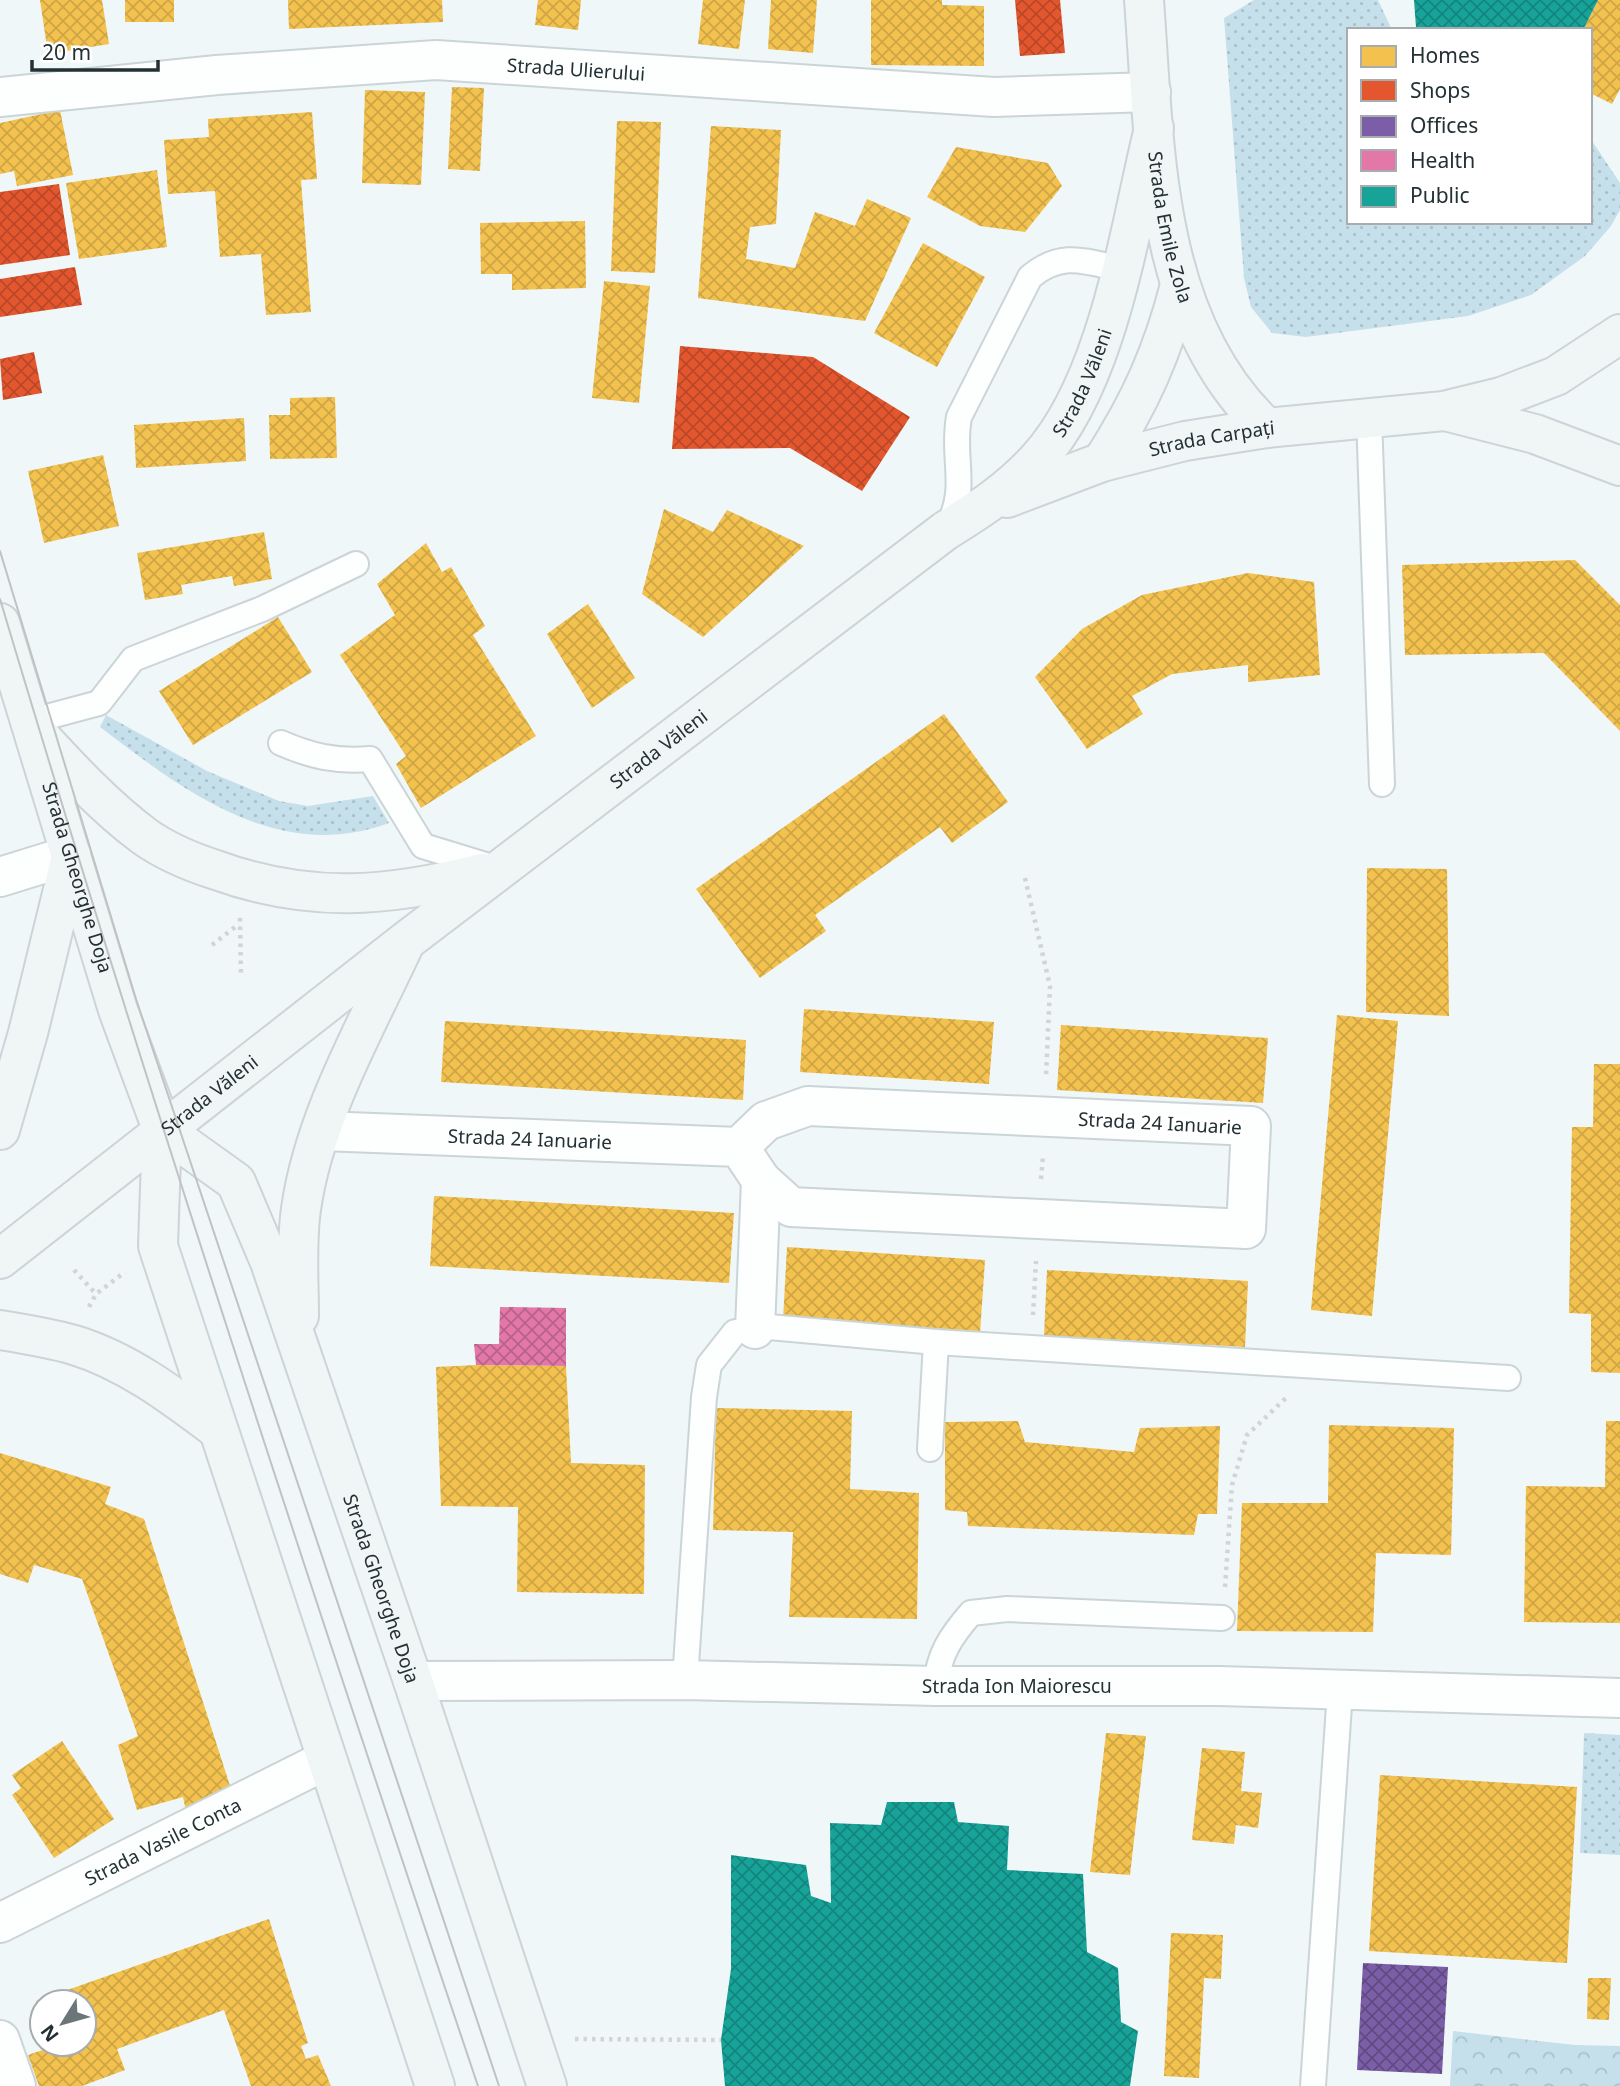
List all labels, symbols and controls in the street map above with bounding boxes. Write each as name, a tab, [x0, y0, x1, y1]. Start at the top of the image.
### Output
scale bar	[32, 28, 158, 72]
legend	[1347, 28, 1592, 224]
text: 20 m	[42, 38, 91, 66]
text: Homes	[1410, 41, 1480, 69]
street label: Strada Ulierului	[506, 52, 646, 87]
text: Shops	[1410, 76, 1470, 104]
text: Offices	[1410, 111, 1478, 139]
text: Health	[1410, 146, 1475, 174]
street label: Strada Emile Zola	[1142, 150, 1199, 307]
text: Public	[1410, 181, 1470, 209]
street label: Strada Văleni	[1046, 325, 1118, 442]
street label: Strada Carpați	[1146, 414, 1276, 463]
street label: Strada Văleni	[604, 703, 713, 795]
street label: Strada Gheorghe Doja	[36, 779, 119, 976]
street label: Strada Văleni	[155, 1049, 263, 1141]
street label: Strada 24 Ianuarie	[1077, 1106, 1243, 1140]
street label: Strada 24 Ianuarie	[447, 1123, 612, 1155]
street label: Strada Gheorghe Doja	[337, 1491, 426, 1687]
street label: Strada Ion Maiorescu	[922, 1673, 1112, 1699]
street label: Strada Vasile Conta	[80, 1792, 245, 1892]
north arrow	[28, 1988, 98, 2058]
text: N	[34, 2019, 64, 2047]

